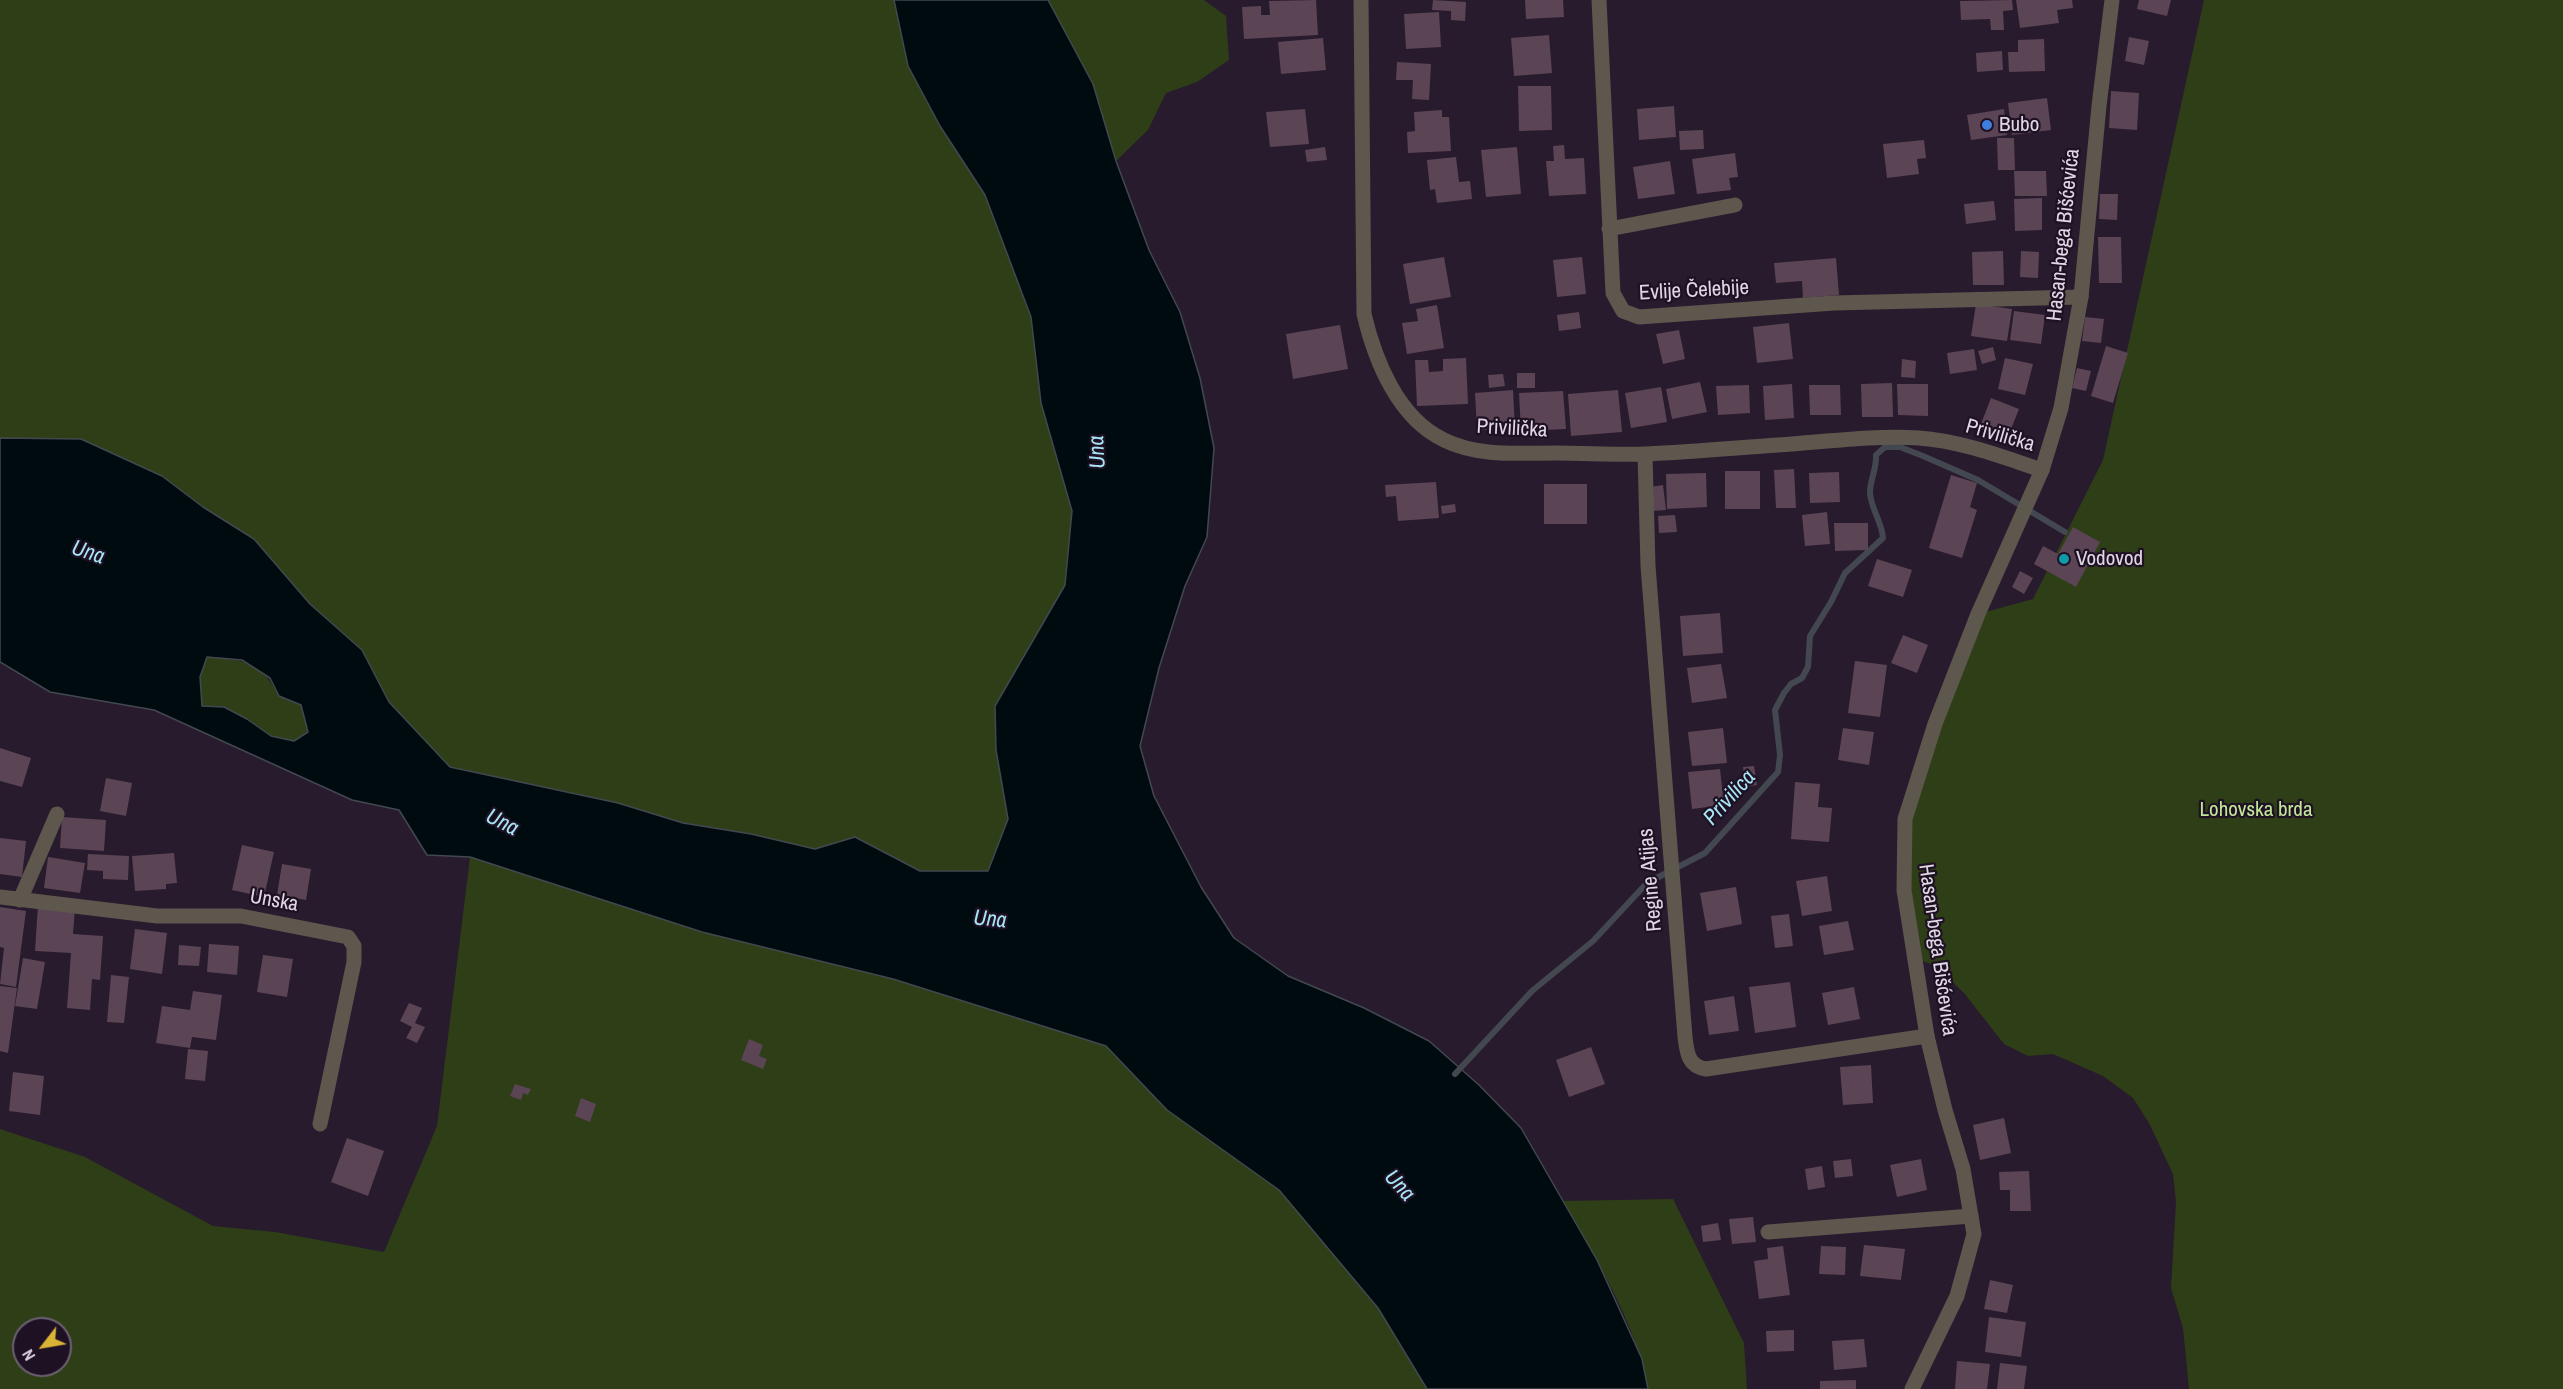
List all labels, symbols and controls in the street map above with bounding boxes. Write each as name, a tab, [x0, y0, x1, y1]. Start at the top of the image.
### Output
place label: Bubo	[1999, 112, 2039, 138]
marker: Bubo	[1980, 118, 1994, 132]
street label: Hasan-bega Bišćevića	[2042, 148, 2086, 322]
street label: Evlije Čelebije	[1638, 276, 1750, 306]
street label: Privilička	[1962, 414, 2038, 458]
street label: Privilička	[1476, 415, 1548, 443]
water label: Una	[1084, 435, 1112, 469]
water label: Una	[68, 535, 108, 571]
place label: Vodovod	[2076, 546, 2143, 572]
marker: Vodovod	[2057, 552, 2071, 566]
water label: Privilica	[1698, 765, 1762, 831]
park label: Lohovska brda	[2200, 797, 2312, 823]
water label: Una	[481, 804, 523, 842]
street label: Regine Atijas	[1634, 827, 1668, 933]
street label: Hasan-bega Bišćevića	[1912, 862, 1962, 1038]
street label: Unska	[248, 884, 300, 918]
water label: Una	[972, 905, 1008, 935]
water label: Una	[1378, 1165, 1420, 1207]
north arrow	[12, 1317, 72, 1377]
text: N	[16, 1346, 40, 1365]

